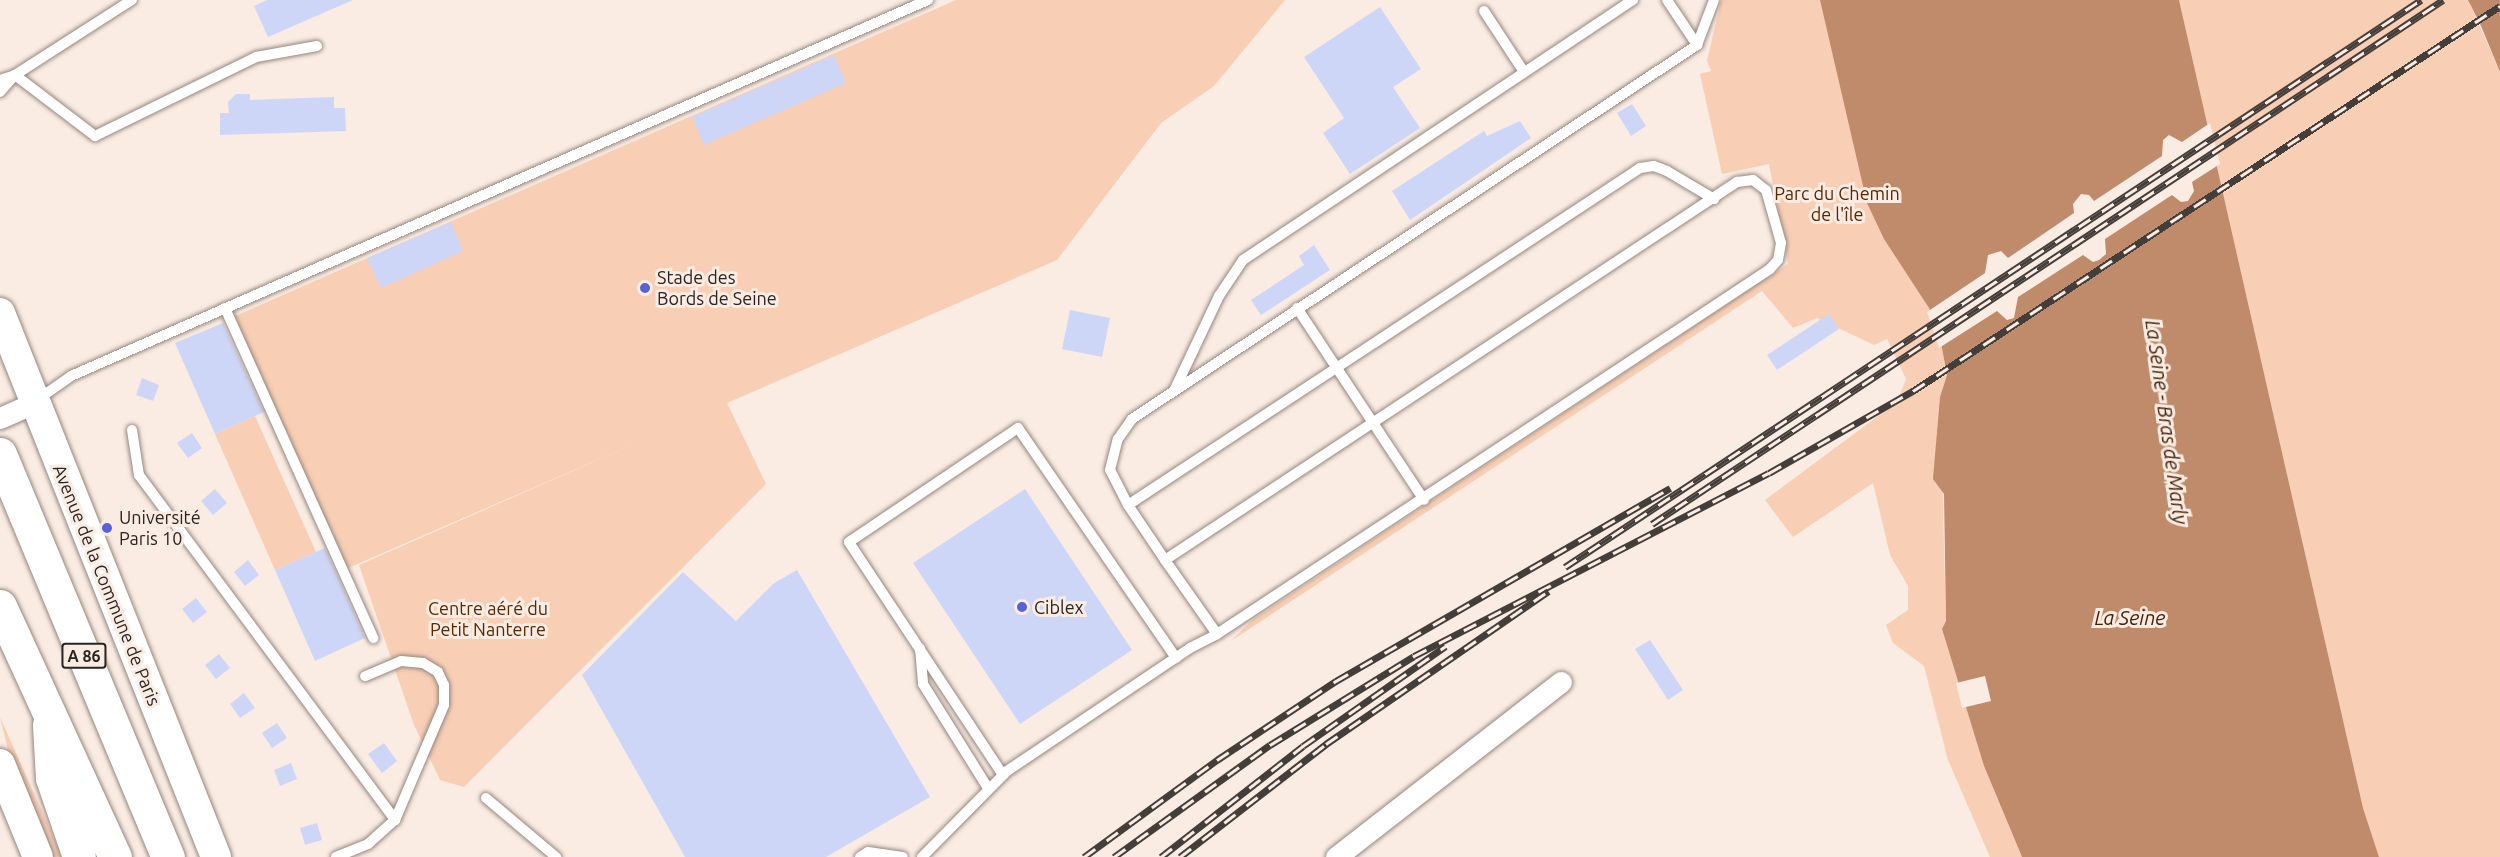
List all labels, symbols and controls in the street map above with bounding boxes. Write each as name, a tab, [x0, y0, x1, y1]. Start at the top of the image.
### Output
park label: Parc du Chemin de l'île	[1774, 183, 1900, 226]
place label: Stade des Bords de Seine	[657, 267, 777, 310]
marker: Stade des Bords de Seine	[638, 281, 652, 295]
water label: La Seine - Bras de Marly	[2141, 318, 2193, 526]
street label: Avenue de la Commune de Paris	[49, 461, 165, 709]
place label: Université Paris 10	[119, 507, 201, 550]
marker: Université Paris 10	[100, 521, 114, 535]
place label: Ciblex	[1034, 596, 1084, 618]
park label: Centre aéré du Petit Nanterre	[428, 598, 548, 640]
marker: Ciblex	[1015, 600, 1029, 614]
water label: La Seine	[2095, 605, 2165, 629]
road number: A 86	[60, 643, 108, 669]

